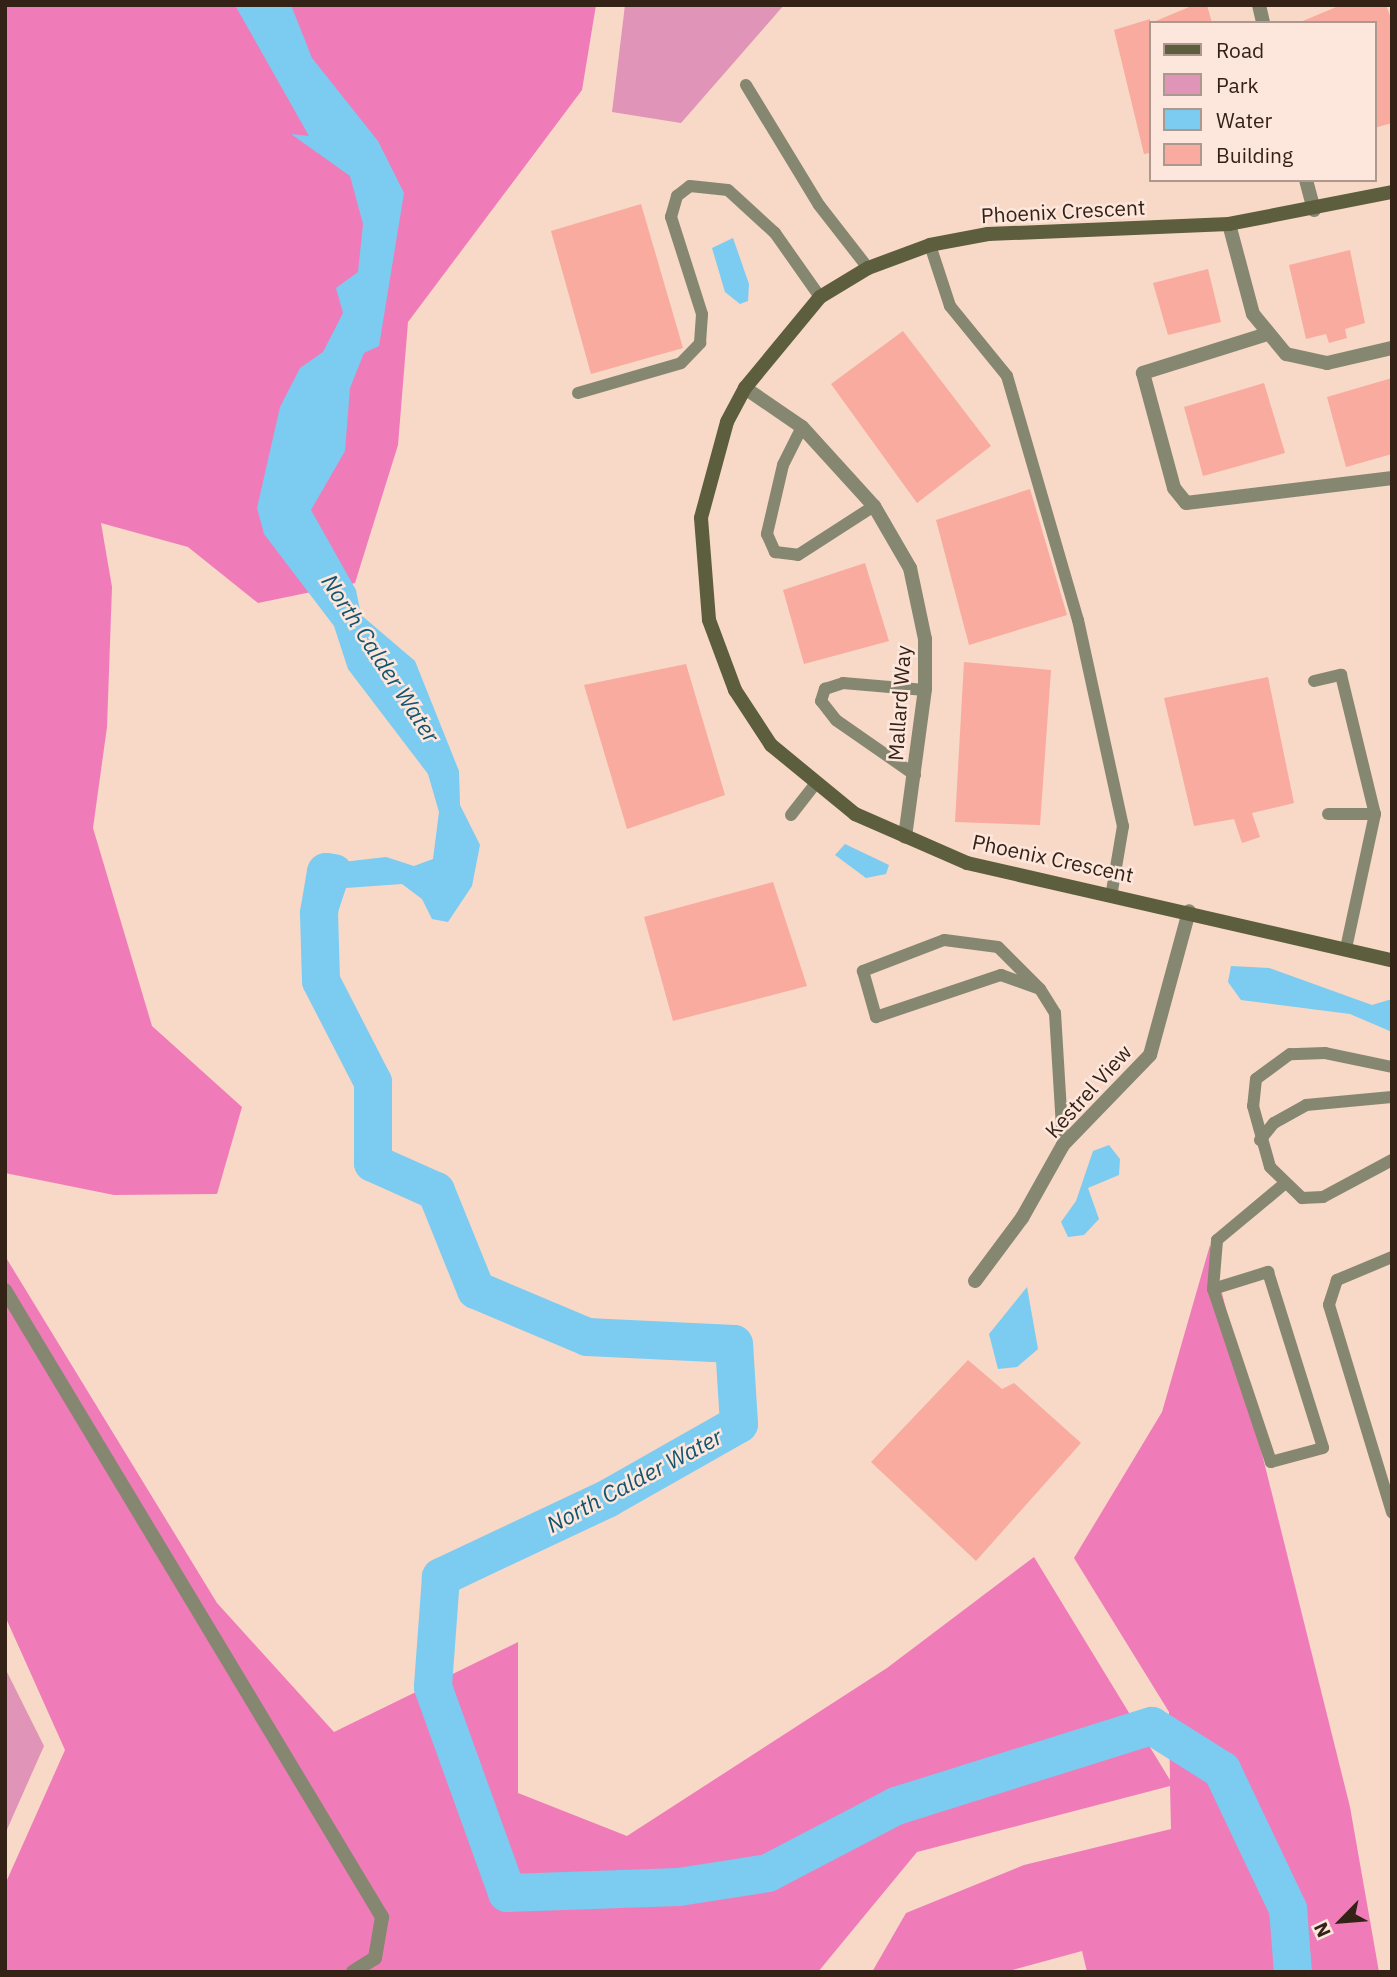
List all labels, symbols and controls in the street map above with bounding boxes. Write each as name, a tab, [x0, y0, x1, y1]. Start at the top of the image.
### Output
legend	[1148, 21, 1376, 182]
text: Road	[1216, 36, 1264, 64]
text: Park	[1216, 71, 1259, 99]
text: Water	[1216, 106, 1272, 134]
text: Building	[1216, 141, 1293, 169]
street label: Phoenix Crescent	[980, 194, 1146, 228]
water label: North Calder Water	[316, 569, 446, 747]
street label: Mallard Way	[882, 644, 916, 762]
street label: Phoenix Crescent	[970, 829, 1136, 887]
street label: Kestrel View	[1039, 1039, 1137, 1143]
water label: North Calder Water	[541, 1422, 727, 1538]
north arrow	[1306, 1886, 1376, 1956]
text: N	[1308, 1919, 1336, 1941]

